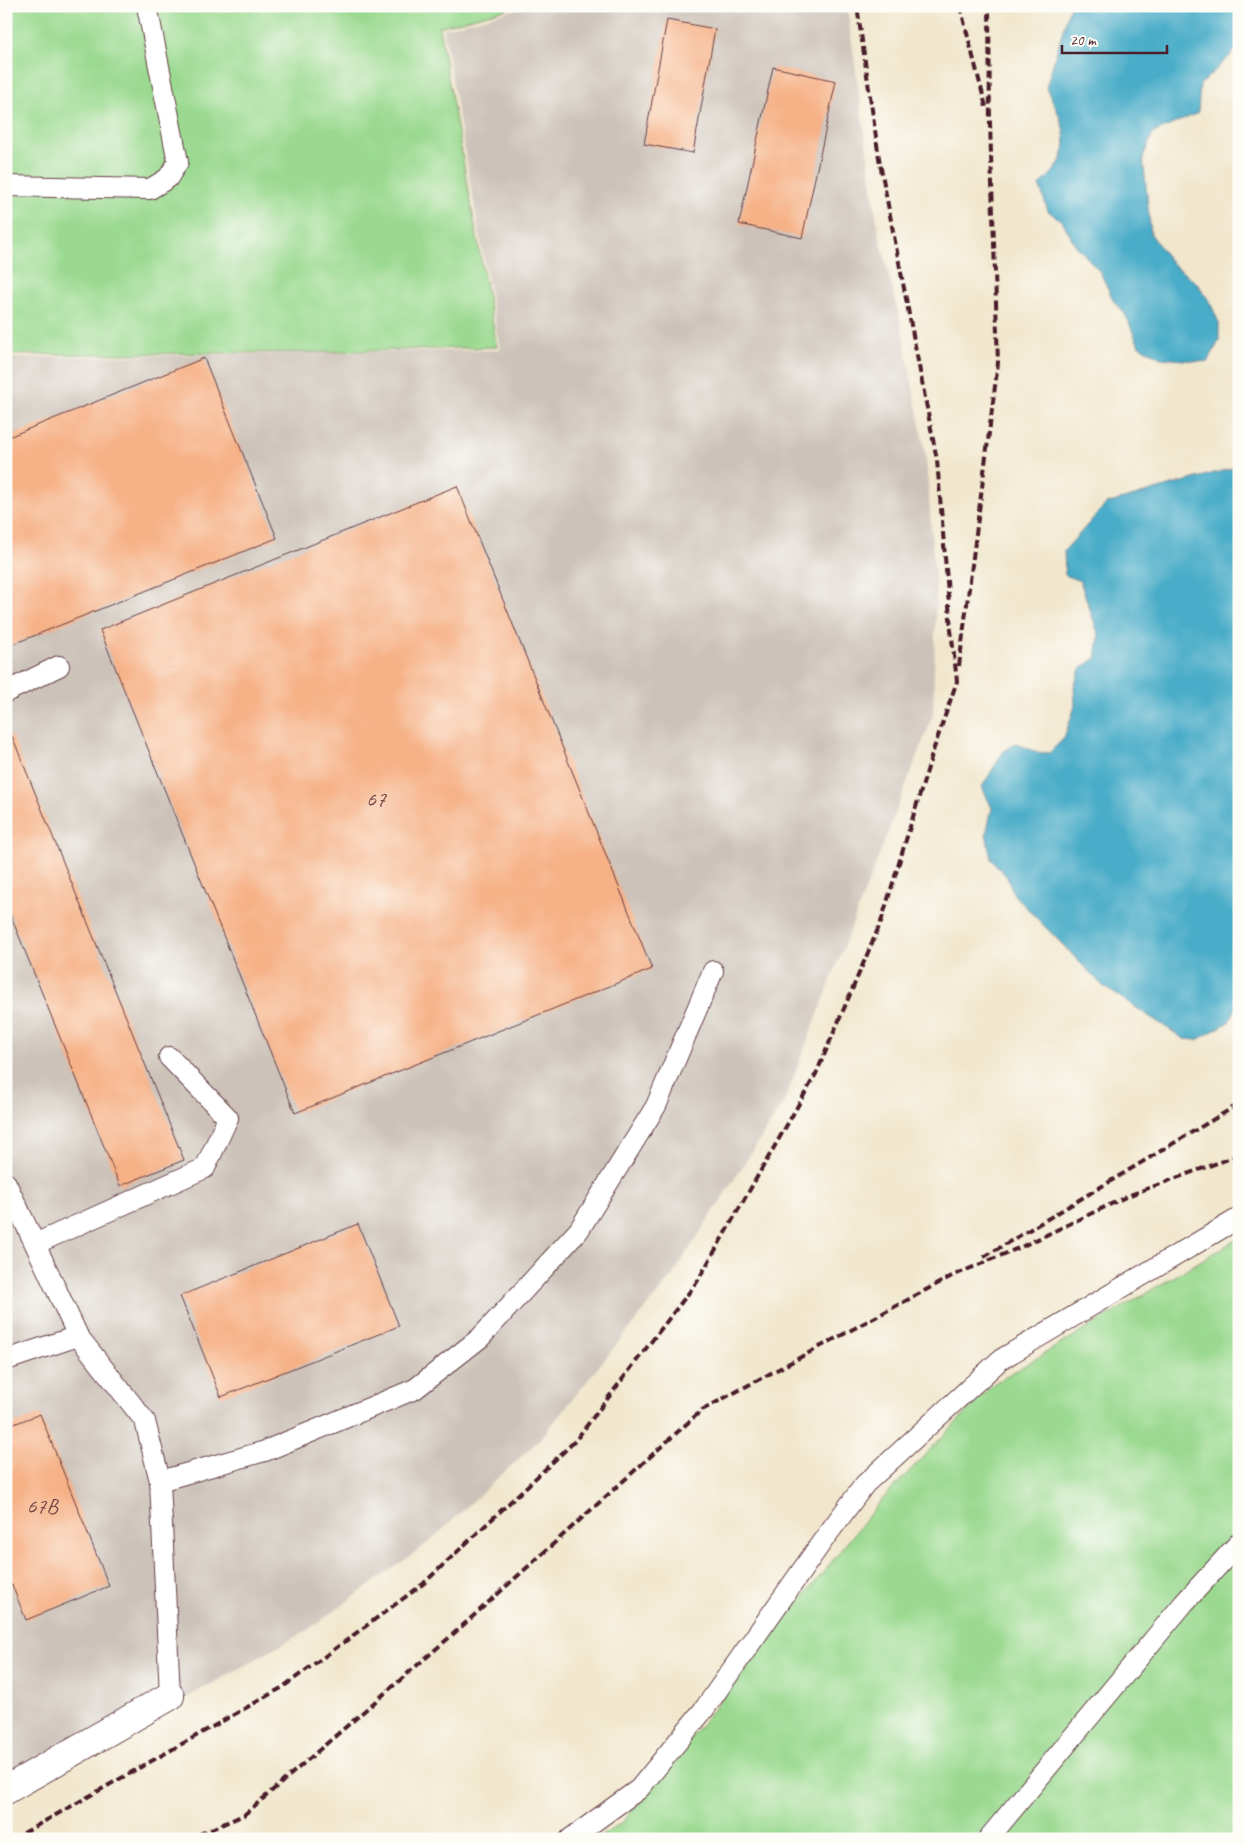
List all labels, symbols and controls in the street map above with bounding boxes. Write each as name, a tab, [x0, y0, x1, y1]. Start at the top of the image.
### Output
scale bar	[1062, 22, 1168, 54]
text: 20 m	[1070, 31, 1097, 50]
house number: 67	[366, 785, 387, 813]
house number: 67В	[26, 1492, 59, 1520]

